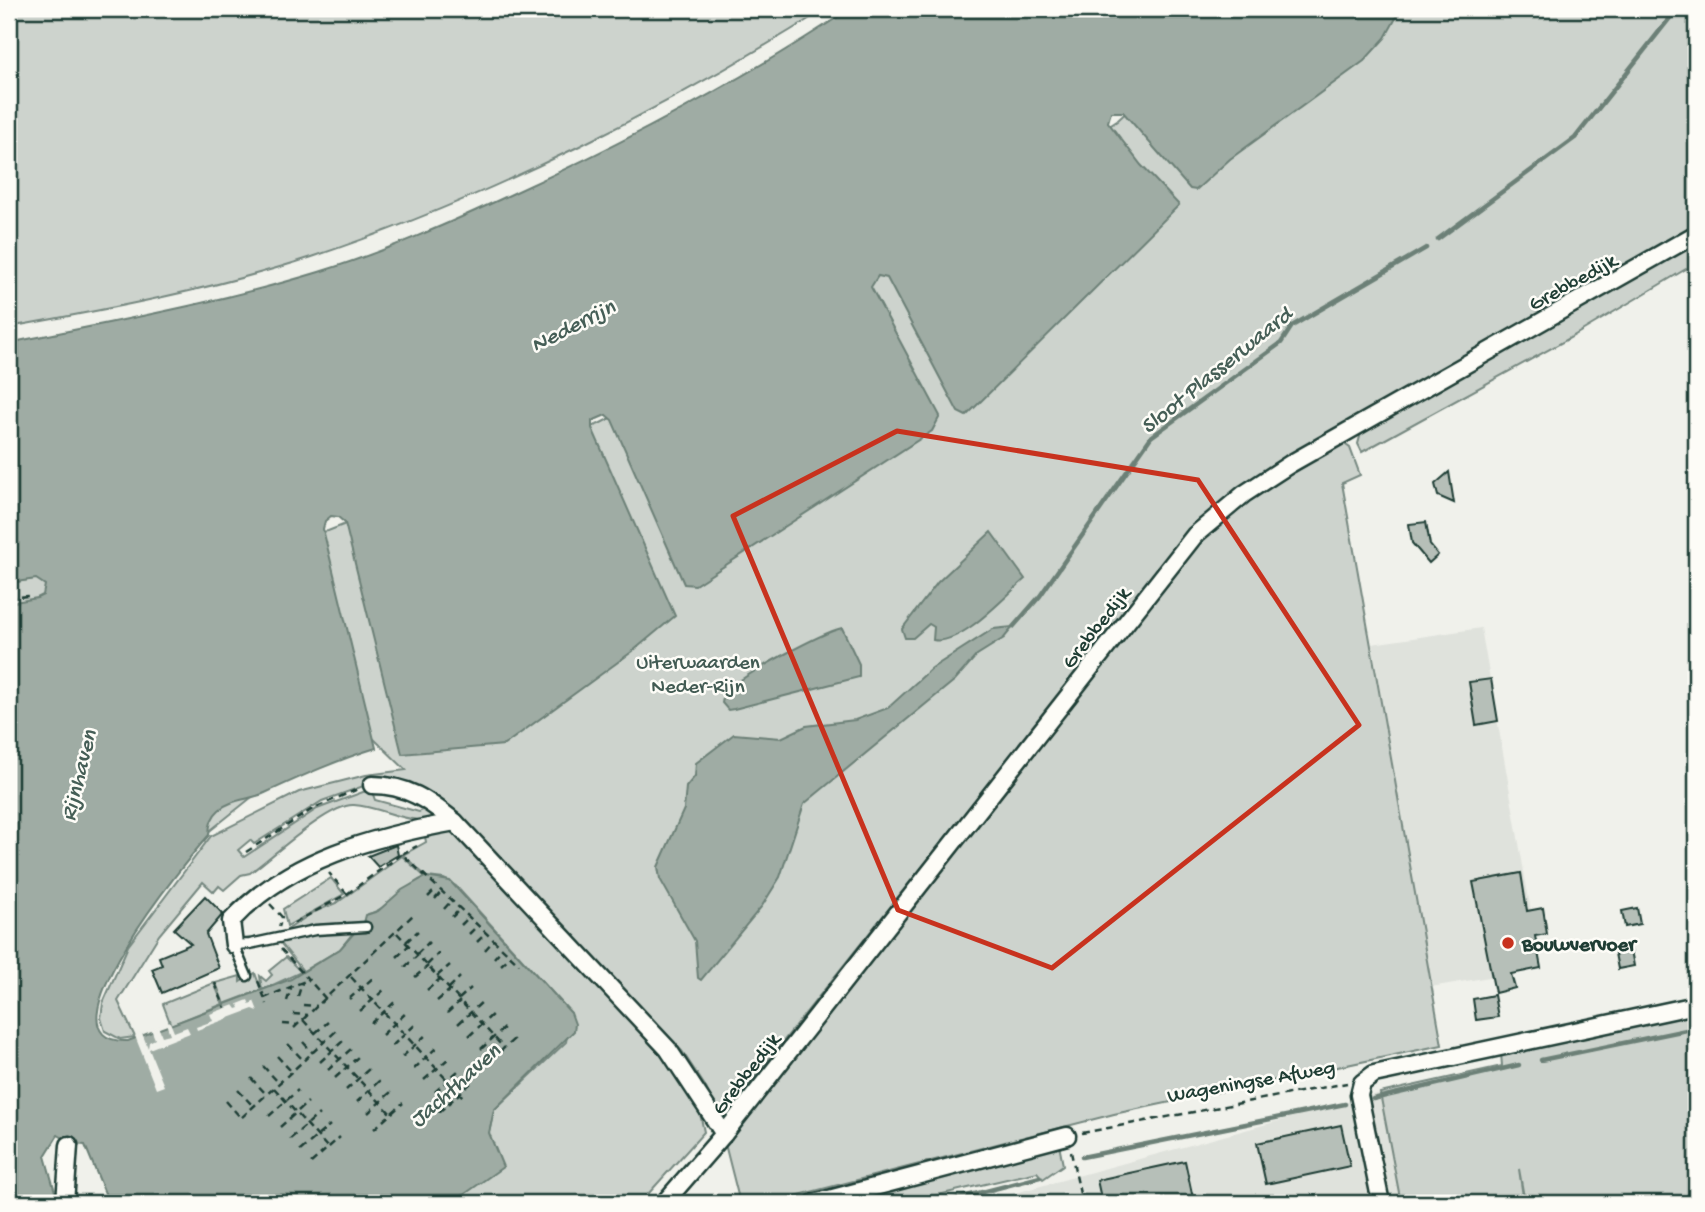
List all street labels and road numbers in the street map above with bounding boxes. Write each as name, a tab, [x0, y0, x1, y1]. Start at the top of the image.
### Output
street label: Grebbedijk	[1525, 248, 1624, 318]
street label: Grebbedijk	[1058, 581, 1139, 675]
street label: Grebbedijk	[708, 1027, 789, 1121]
street label: Wageningse Afweg	[1166, 1056, 1338, 1111]

